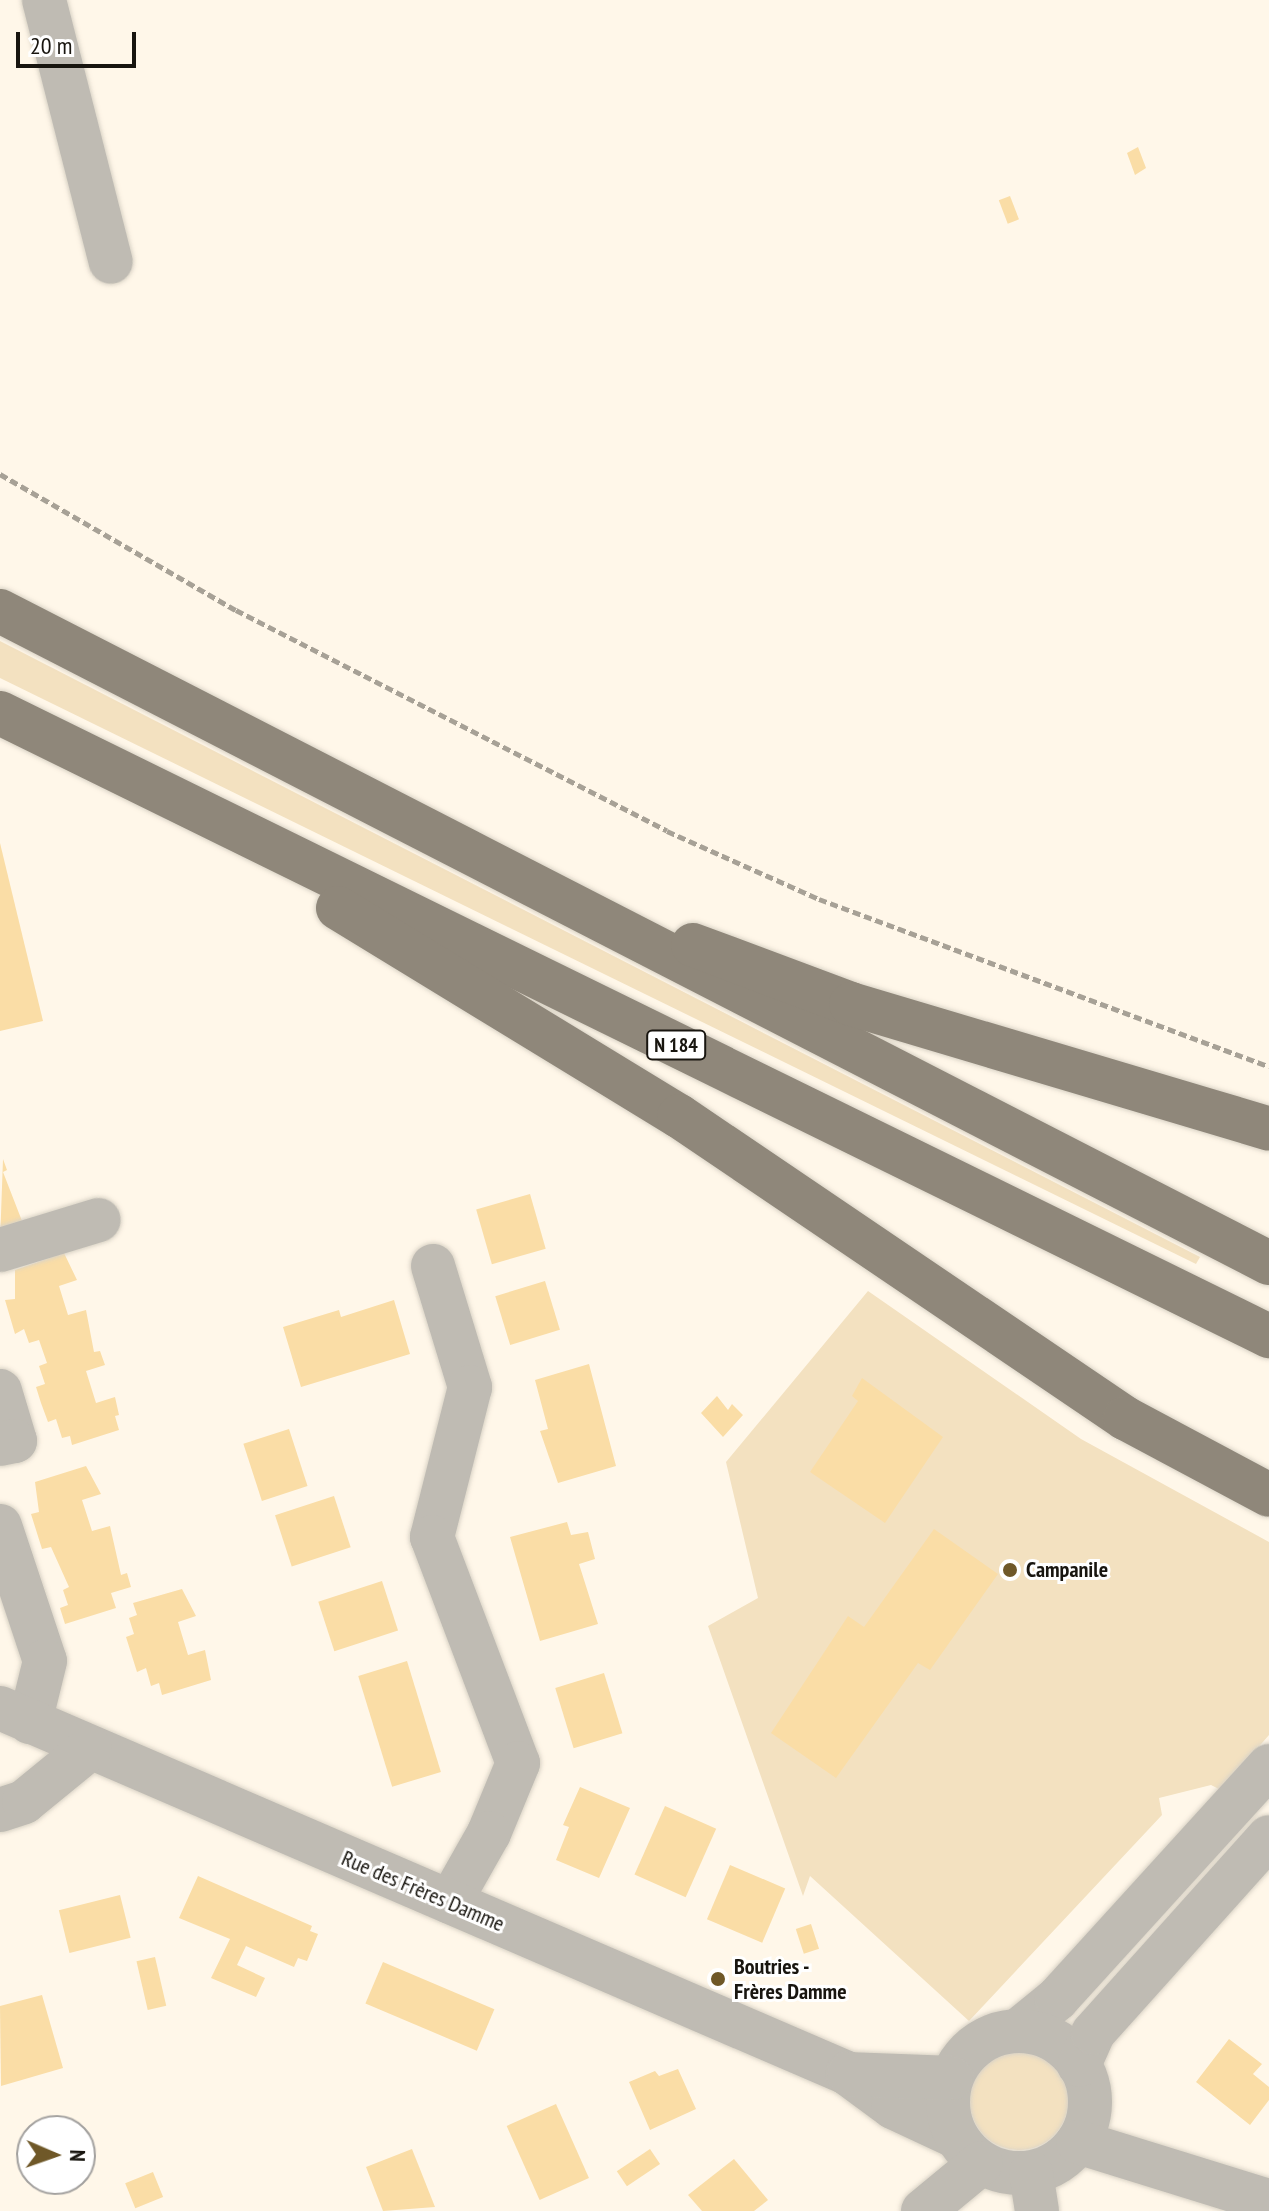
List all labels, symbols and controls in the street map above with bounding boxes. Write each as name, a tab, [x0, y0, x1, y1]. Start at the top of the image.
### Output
scale bar	[20, 16, 140, 66]
text: 20 m	[30, 30, 72, 61]
road number: N 184	[646, 1029, 706, 1061]
place label: Campanile	[1026, 1557, 1108, 1583]
marker: Campanile	[1001, 1561, 1019, 1579]
street label: Rue des Frères Damme	[338, 1845, 508, 1937]
place label: Boutries - Frères Damme	[734, 1953, 847, 2004]
marker: Boutries - Frères Damme	[709, 1970, 727, 1988]
north arrow	[16, 2115, 96, 2195]
text: N	[64, 2149, 92, 2162]

